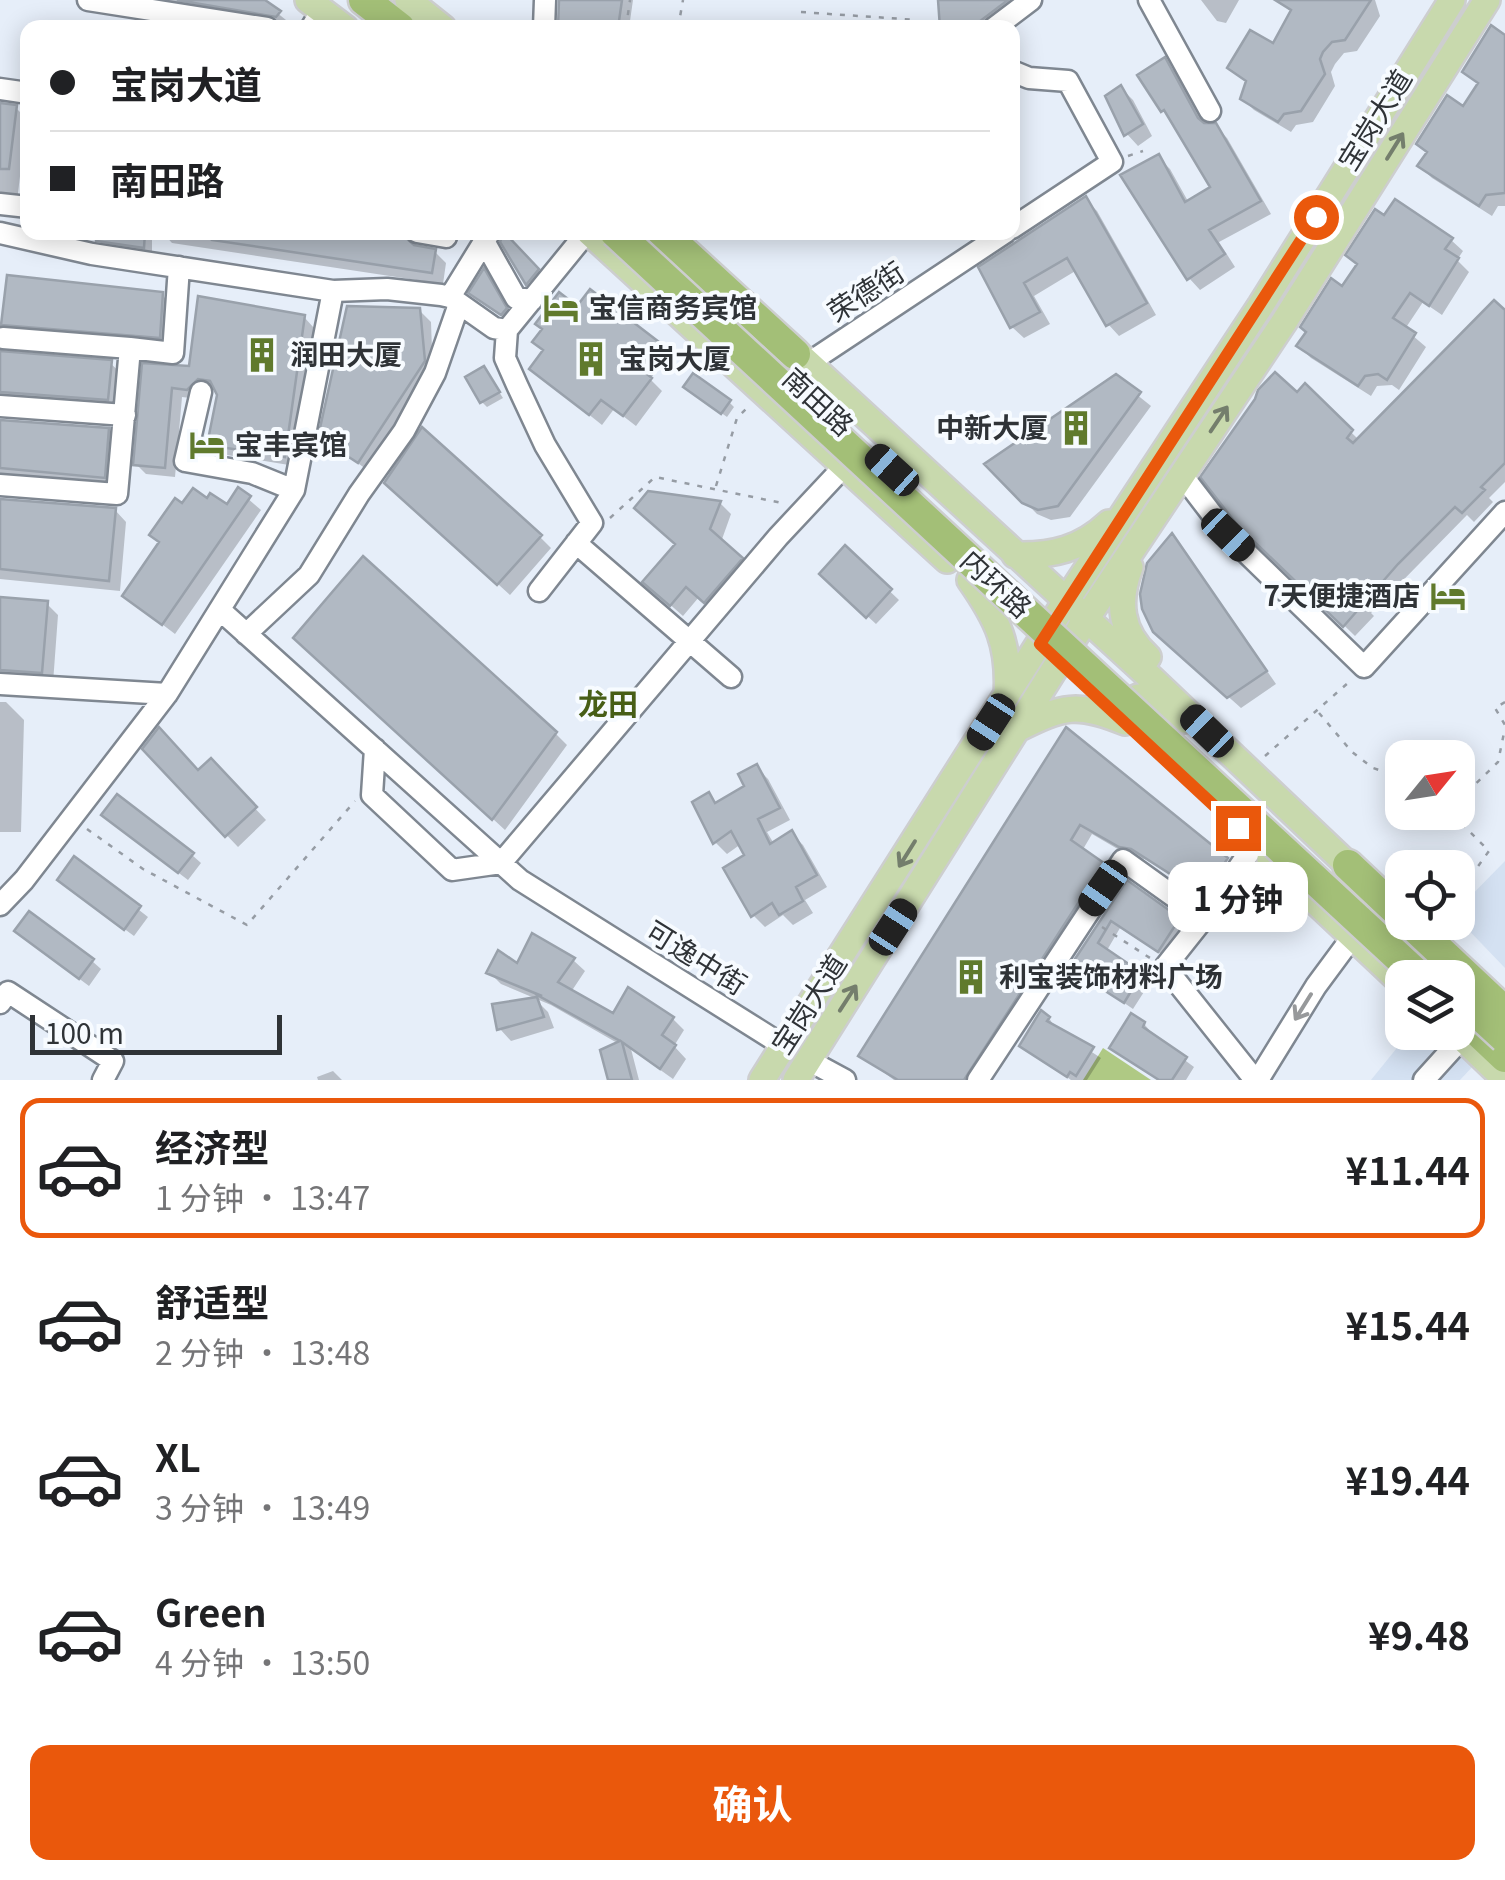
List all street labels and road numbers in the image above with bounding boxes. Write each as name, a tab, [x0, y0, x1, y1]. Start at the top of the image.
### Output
street label: 宝岗大道	[1327, 61, 1420, 177]
street label: 荣德街	[819, 251, 911, 330]
street label: 南田路	[775, 357, 864, 444]
street label: 内环路	[953, 539, 1042, 626]
street label: 可逸中街	[639, 910, 755, 1003]
street label: 宝岗大道	[760, 945, 855, 1061]

